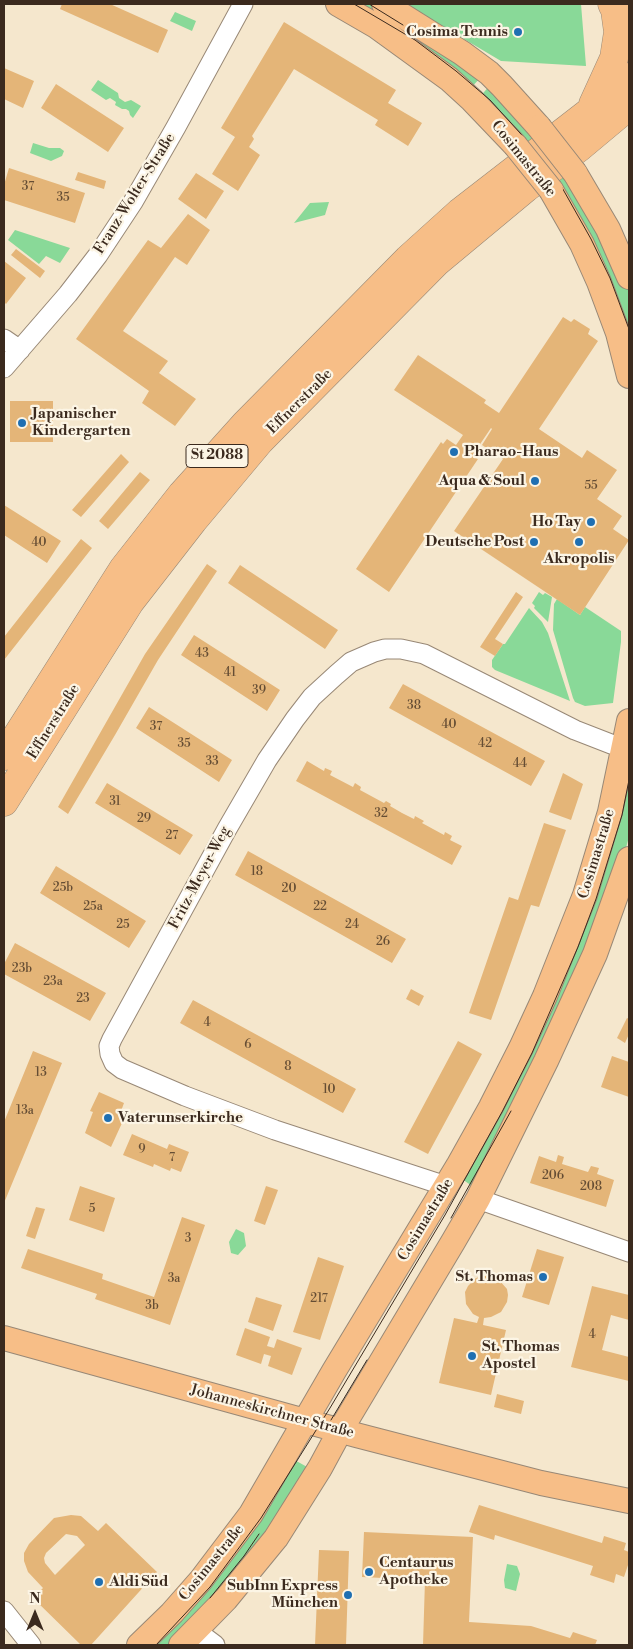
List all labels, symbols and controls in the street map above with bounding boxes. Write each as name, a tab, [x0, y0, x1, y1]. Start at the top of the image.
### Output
place label: Cosima Tennis	[406, 23, 508, 41]
marker: Cosima Tennis	[512, 26, 524, 38]
street label: Cosimastraße	[487, 117, 559, 201]
street label: Franz-Wolter-Straße	[91, 130, 179, 258]
house number: 37	[22, 180, 34, 194]
house number: 35	[56, 191, 70, 205]
street label: Effnerstraße	[264, 366, 336, 438]
place label: Japanischer Kindergarten	[32, 405, 130, 440]
marker: Japanischer Kindergarten	[16, 417, 28, 429]
place label: Pharao-Haus	[464, 443, 558, 461]
road number: St 2088	[186, 444, 248, 468]
marker: Pharao-Haus	[448, 446, 460, 458]
place label: Aqua & Soul	[439, 472, 525, 490]
marker: Aqua & Soul	[529, 475, 541, 487]
house number: 55	[584, 479, 598, 493]
place label: Ho Tay	[532, 513, 581, 531]
marker: Ho Tay	[585, 516, 597, 528]
place label: Deutsche Post	[425, 533, 524, 551]
house number: 40	[31, 536, 47, 550]
marker: Deutsche Post	[528, 536, 540, 548]
marker: Akropolis	[573, 536, 585, 548]
place label: Akropolis	[544, 550, 614, 568]
house number: 43	[195, 647, 209, 661]
house number: 41	[224, 666, 236, 680]
street label: Effnerstraße	[24, 681, 84, 763]
house number: 39	[252, 684, 266, 698]
house number: 38	[407, 699, 421, 713]
house number: 40	[441, 718, 457, 732]
house number: 37	[150, 720, 162, 734]
house number: 35	[177, 737, 191, 751]
house number: 42	[478, 737, 492, 751]
house number: 33	[205, 755, 219, 769]
house number: 44	[513, 757, 527, 771]
house number: 31	[109, 795, 121, 809]
house number: 32	[374, 807, 388, 821]
street label: Cosimastraße	[575, 807, 619, 901]
house number: 29	[137, 812, 151, 826]
street label: Fritz-Meyer-Weg	[165, 823, 235, 933]
house number: 27	[166, 829, 178, 843]
house number: 18	[251, 865, 263, 879]
house number: 25b	[53, 881, 73, 895]
house number: 20	[282, 882, 296, 896]
house number: 25a	[83, 900, 103, 914]
house number: 22	[313, 900, 327, 914]
house number: 25	[116, 918, 130, 932]
house number: 24	[345, 918, 359, 932]
house number: 26	[376, 935, 390, 949]
house number: 23b	[12, 962, 32, 976]
house number: 23a	[43, 975, 63, 989]
house number: 23	[76, 992, 90, 1006]
house number: 4	[203, 1016, 211, 1030]
house number: 6	[244, 1038, 252, 1052]
house number: 8	[284, 1060, 292, 1074]
house number: 13	[35, 1066, 47, 1080]
house number: 10	[323, 1083, 335, 1097]
house number: 13a	[16, 1104, 34, 1118]
place label: Vaterunserkirche	[118, 1109, 243, 1127]
marker: Vaterunserkirche	[102, 1112, 114, 1124]
house number: 9	[138, 1143, 146, 1157]
house number: 7	[169, 1151, 175, 1165]
house number: 206	[542, 1169, 564, 1183]
street label: Cosimastraße	[394, 1176, 458, 1264]
house number: 208	[580, 1180, 602, 1194]
house number: 5	[89, 1202, 95, 1216]
house number: 3	[185, 1232, 191, 1246]
place label: St. Thomas	[456, 1268, 533, 1286]
marker: St. Thomas	[537, 1271, 549, 1283]
house number: 3a	[168, 1272, 180, 1286]
house number: 217	[310, 1292, 328, 1306]
house number: 3b	[145, 1299, 159, 1313]
house number: 4	[588, 1328, 596, 1342]
place label: St. Thomas Apostel	[482, 1338, 559, 1373]
marker: St. Thomas Apostel	[466, 1350, 478, 1362]
street label: Johanneskirchner Straße	[188, 1381, 356, 1443]
street label: Cosimastraße	[176, 1521, 248, 1605]
place label: Centaurus Apotheke	[379, 1554, 454, 1589]
marker: Centaurus Apotheke	[363, 1566, 375, 1578]
place label: Aldi Süd	[109, 1573, 169, 1591]
marker: Aldi Süd	[93, 1576, 105, 1588]
place label: SubInn Express München	[227, 1577, 338, 1612]
north arrow	[10, 1589, 60, 1639]
marker: SubInn Express München	[342, 1589, 354, 1601]
text: N	[29, 1590, 41, 1608]

